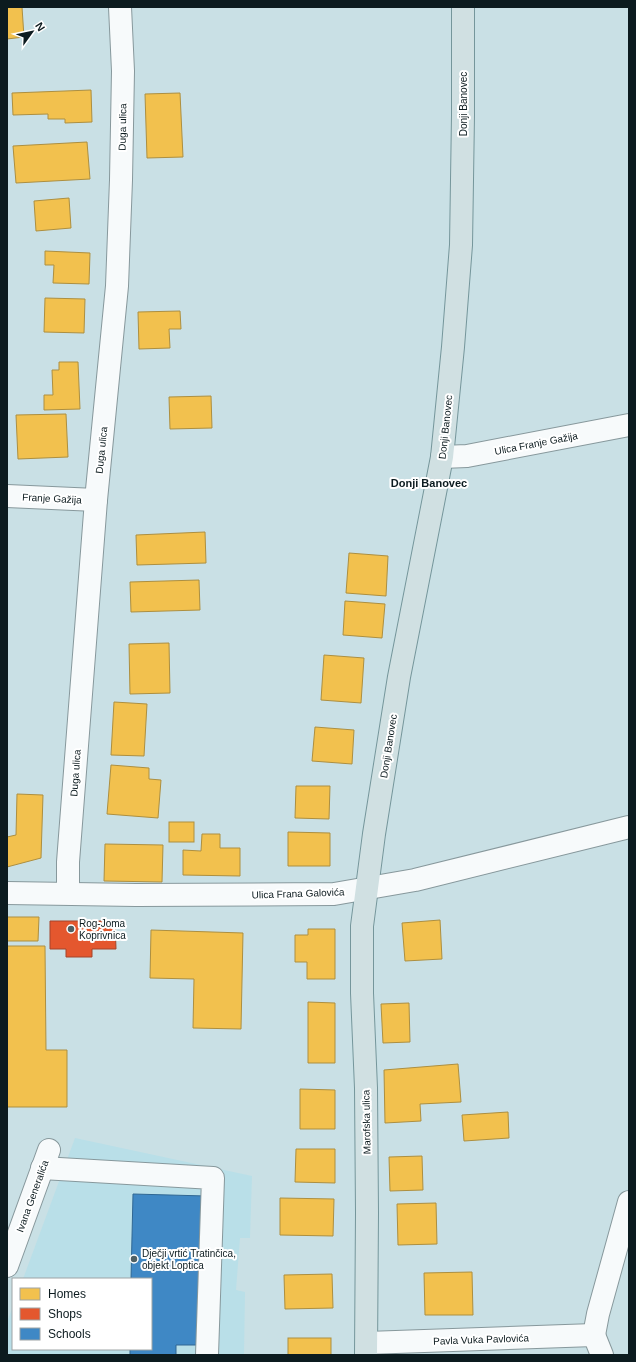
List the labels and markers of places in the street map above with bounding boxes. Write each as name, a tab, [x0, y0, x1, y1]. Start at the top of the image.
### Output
place label: Rog-Joma Koprivnica	[79, 918, 126, 941]
marker: Rog-Joma Koprivnica	[66, 924, 76, 934]
place label: Dječji vrtić Tratinčica, objekt Loptica	[142, 1248, 236, 1271]
marker: Dječji vrtić Tratinčica, objekt Loptica	[129, 1254, 139, 1264]

